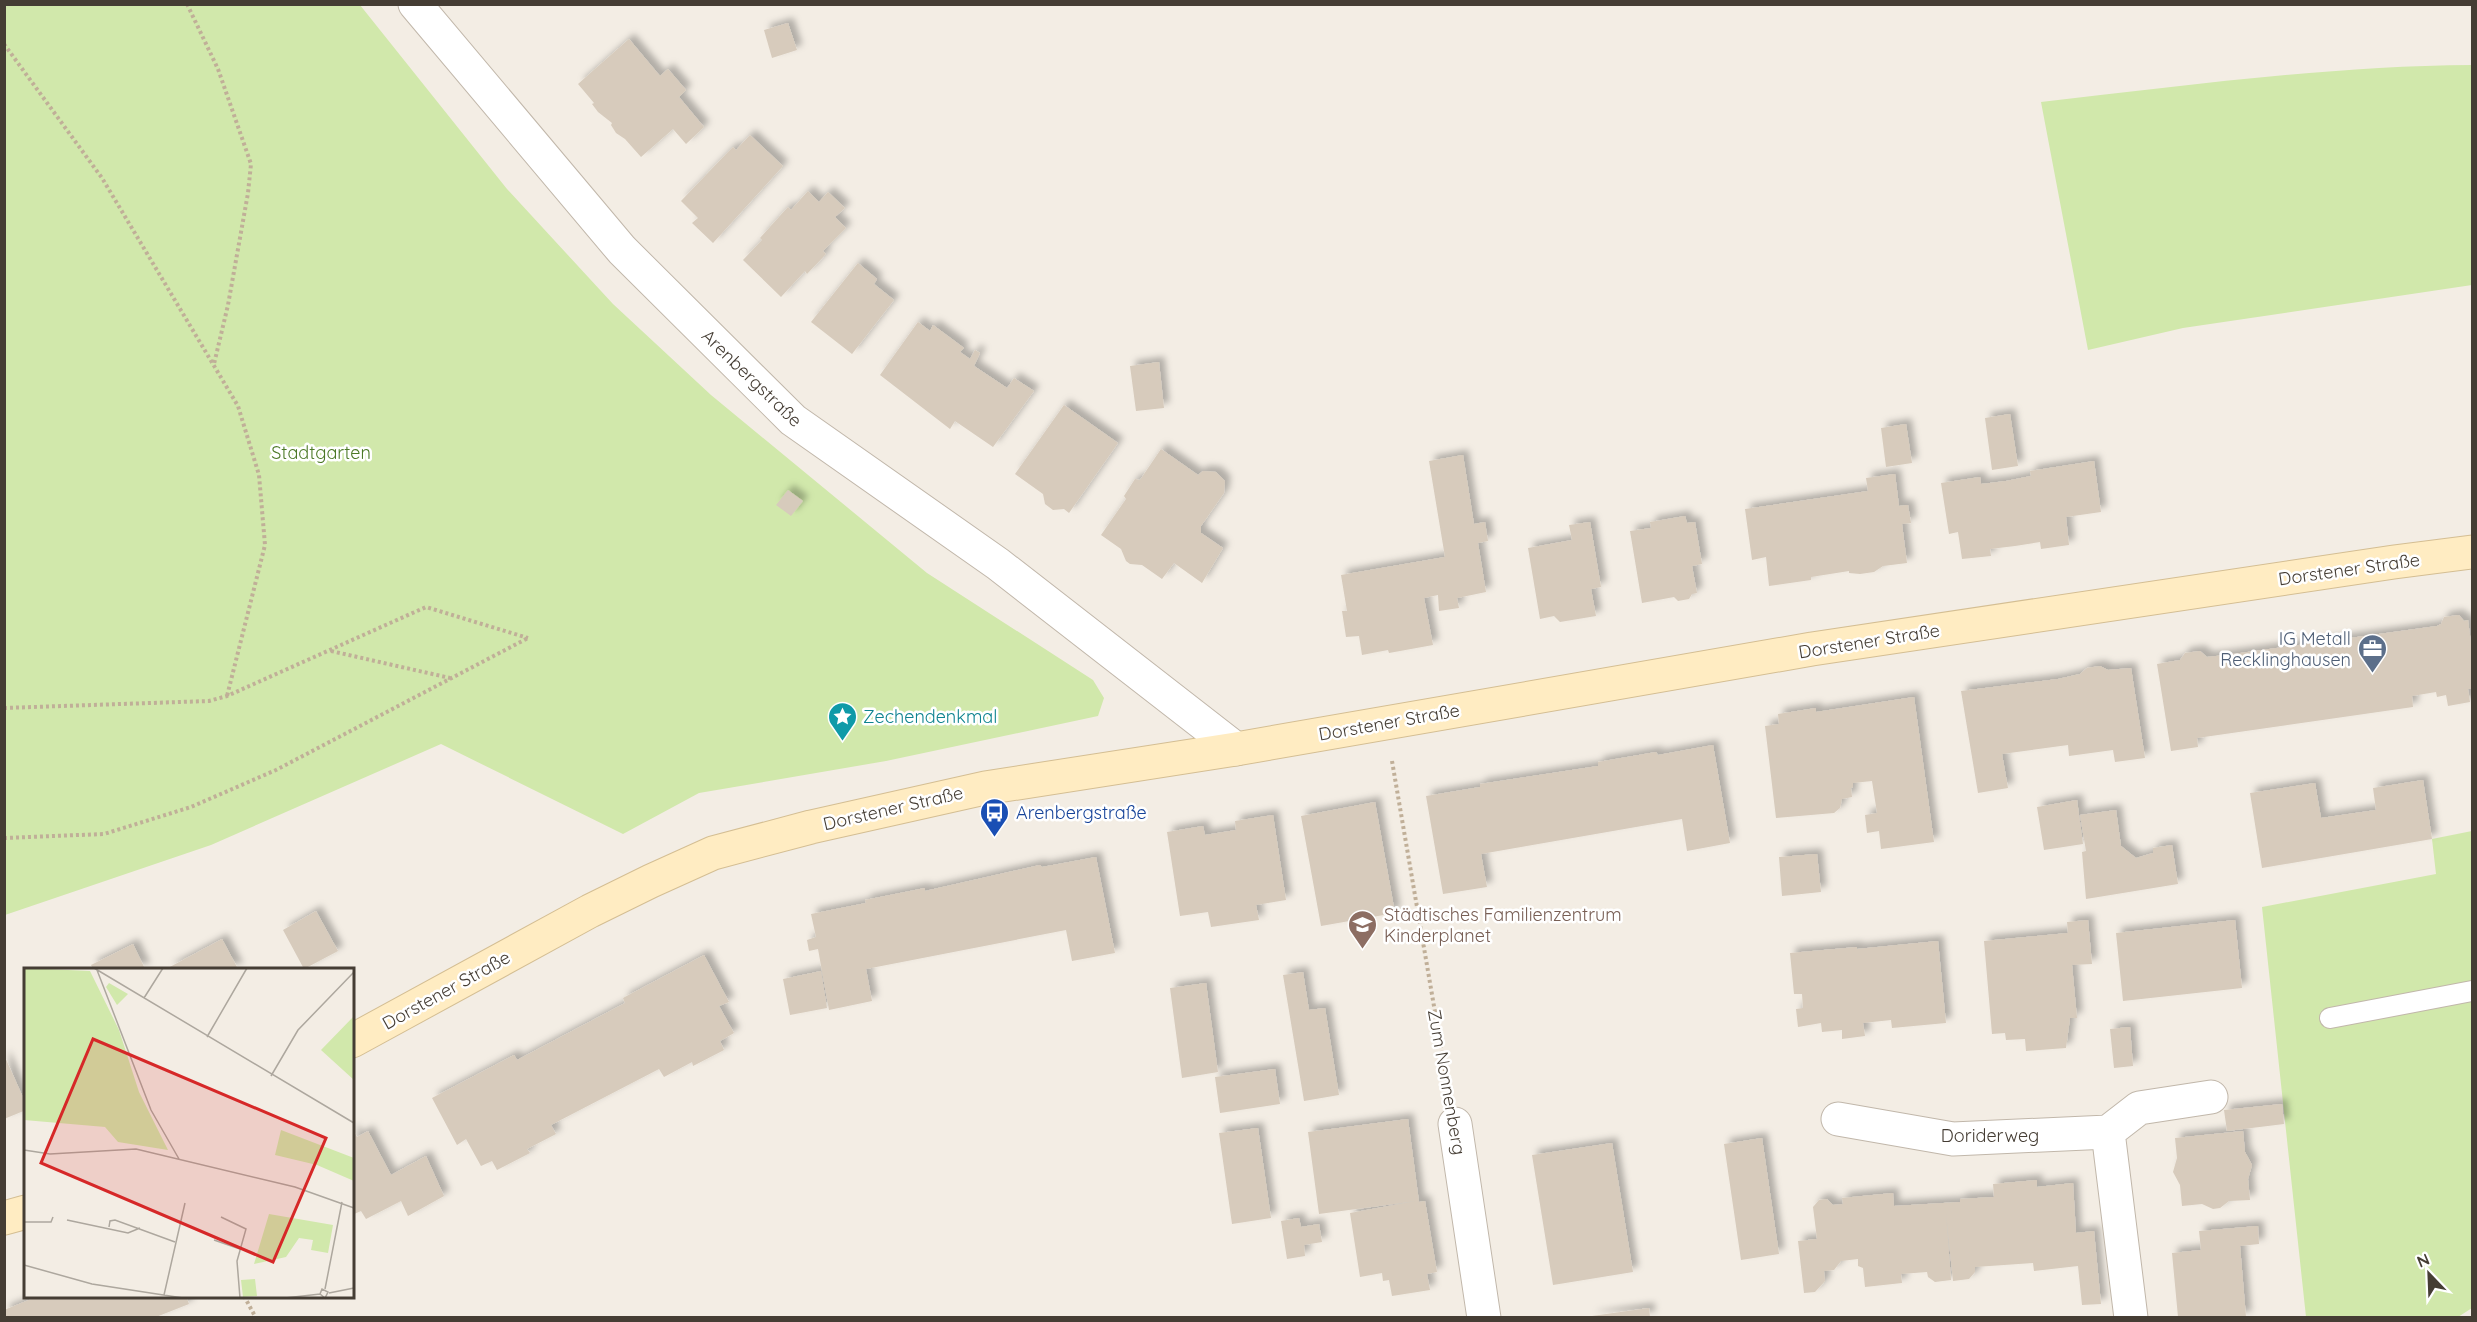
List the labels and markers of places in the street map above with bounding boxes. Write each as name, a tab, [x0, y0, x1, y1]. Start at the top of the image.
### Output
place label: IG Metall Recklinghausen	[2220, 627, 2351, 671]
office icon: IG Metall Recklinghausen	[2356, 632, 2388, 674]
place icon: Zechendenkmal	[826, 700, 858, 742]
place label: Zechendenkmal	[863, 705, 997, 728]
bus stop icon: Arenbergstraße	[979, 796, 1011, 838]
place label: Arenbergstraße	[1016, 801, 1147, 824]
place label: Städtisches Familienzentrum Kinderplanet	[1384, 903, 1622, 947]
school or university icon: Städtisches Familienzentrum Kinderplanet	[1347, 908, 1379, 950]

